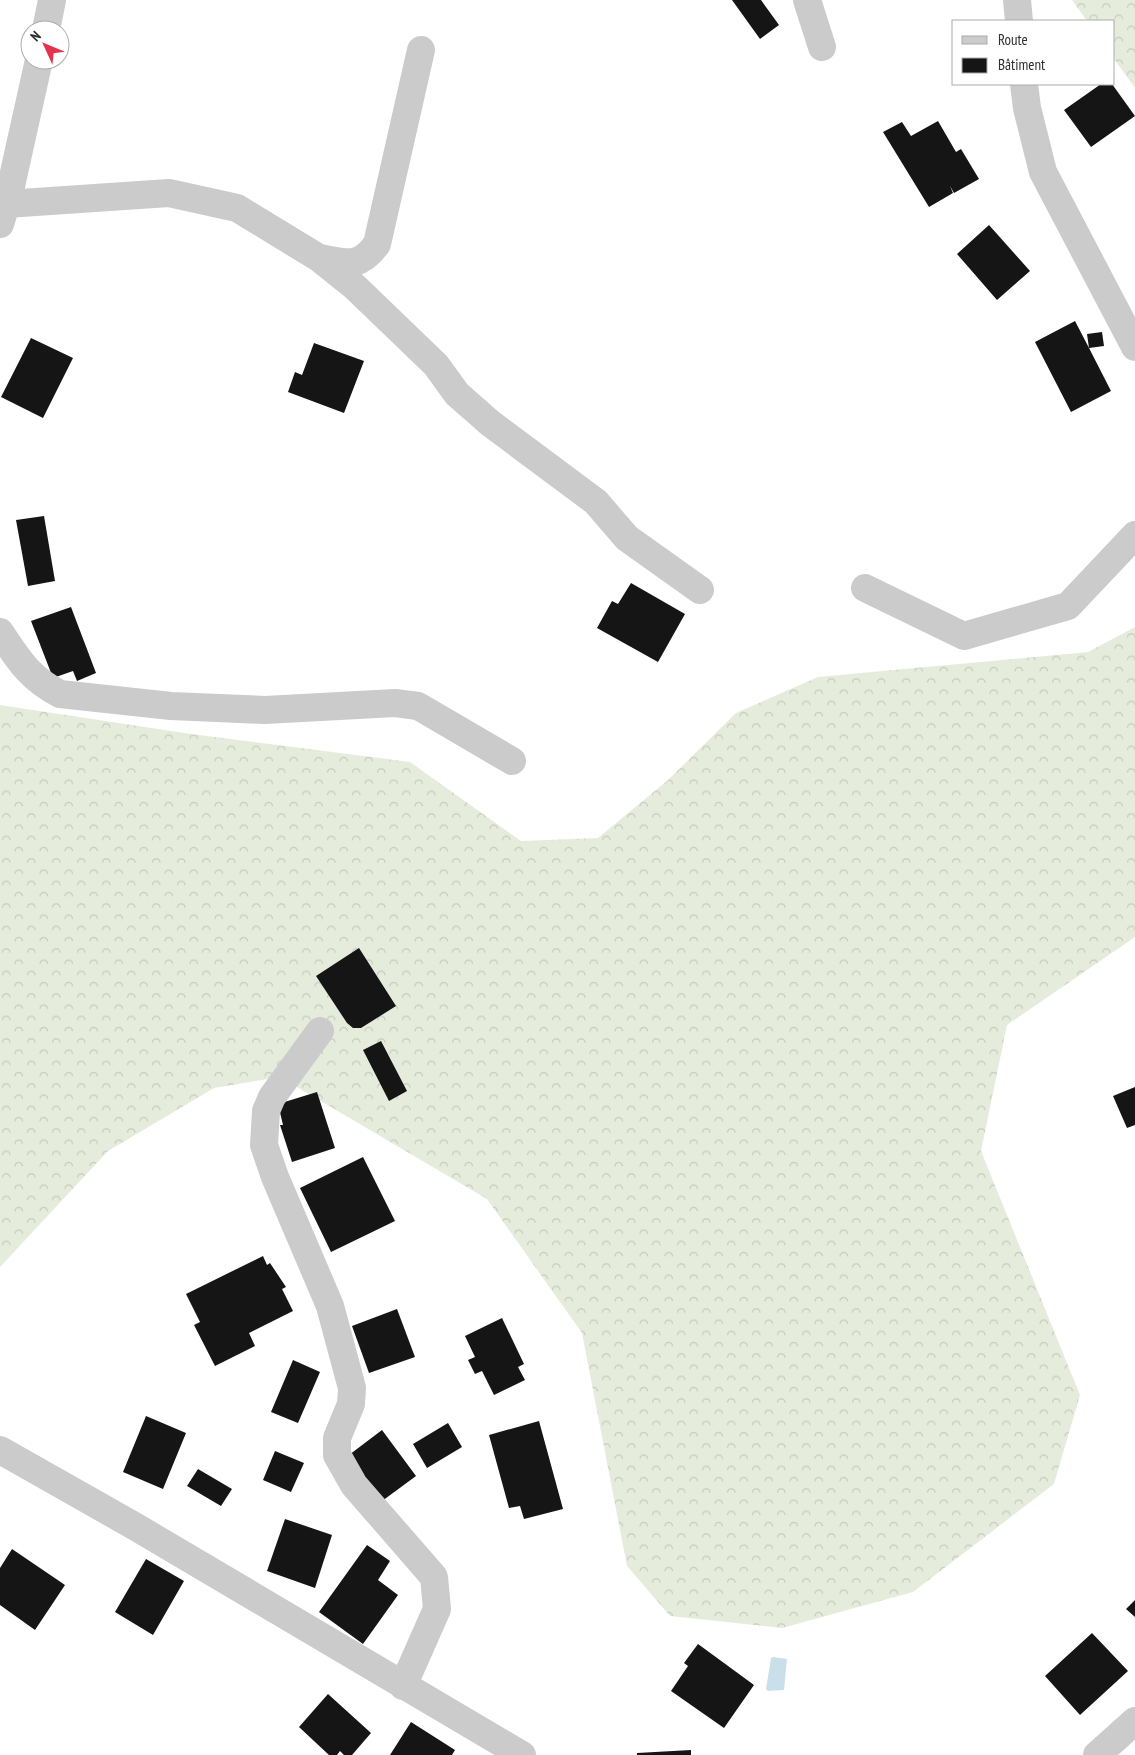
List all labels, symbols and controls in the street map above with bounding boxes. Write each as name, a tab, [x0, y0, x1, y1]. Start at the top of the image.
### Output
north arrow	[20, 20, 70, 70]
legend	[952, 20, 1115, 85]
text: N	[27, 27, 45, 45]
text: Route	[998, 30, 1028, 49]
text: Bâtiment	[998, 55, 1045, 74]

